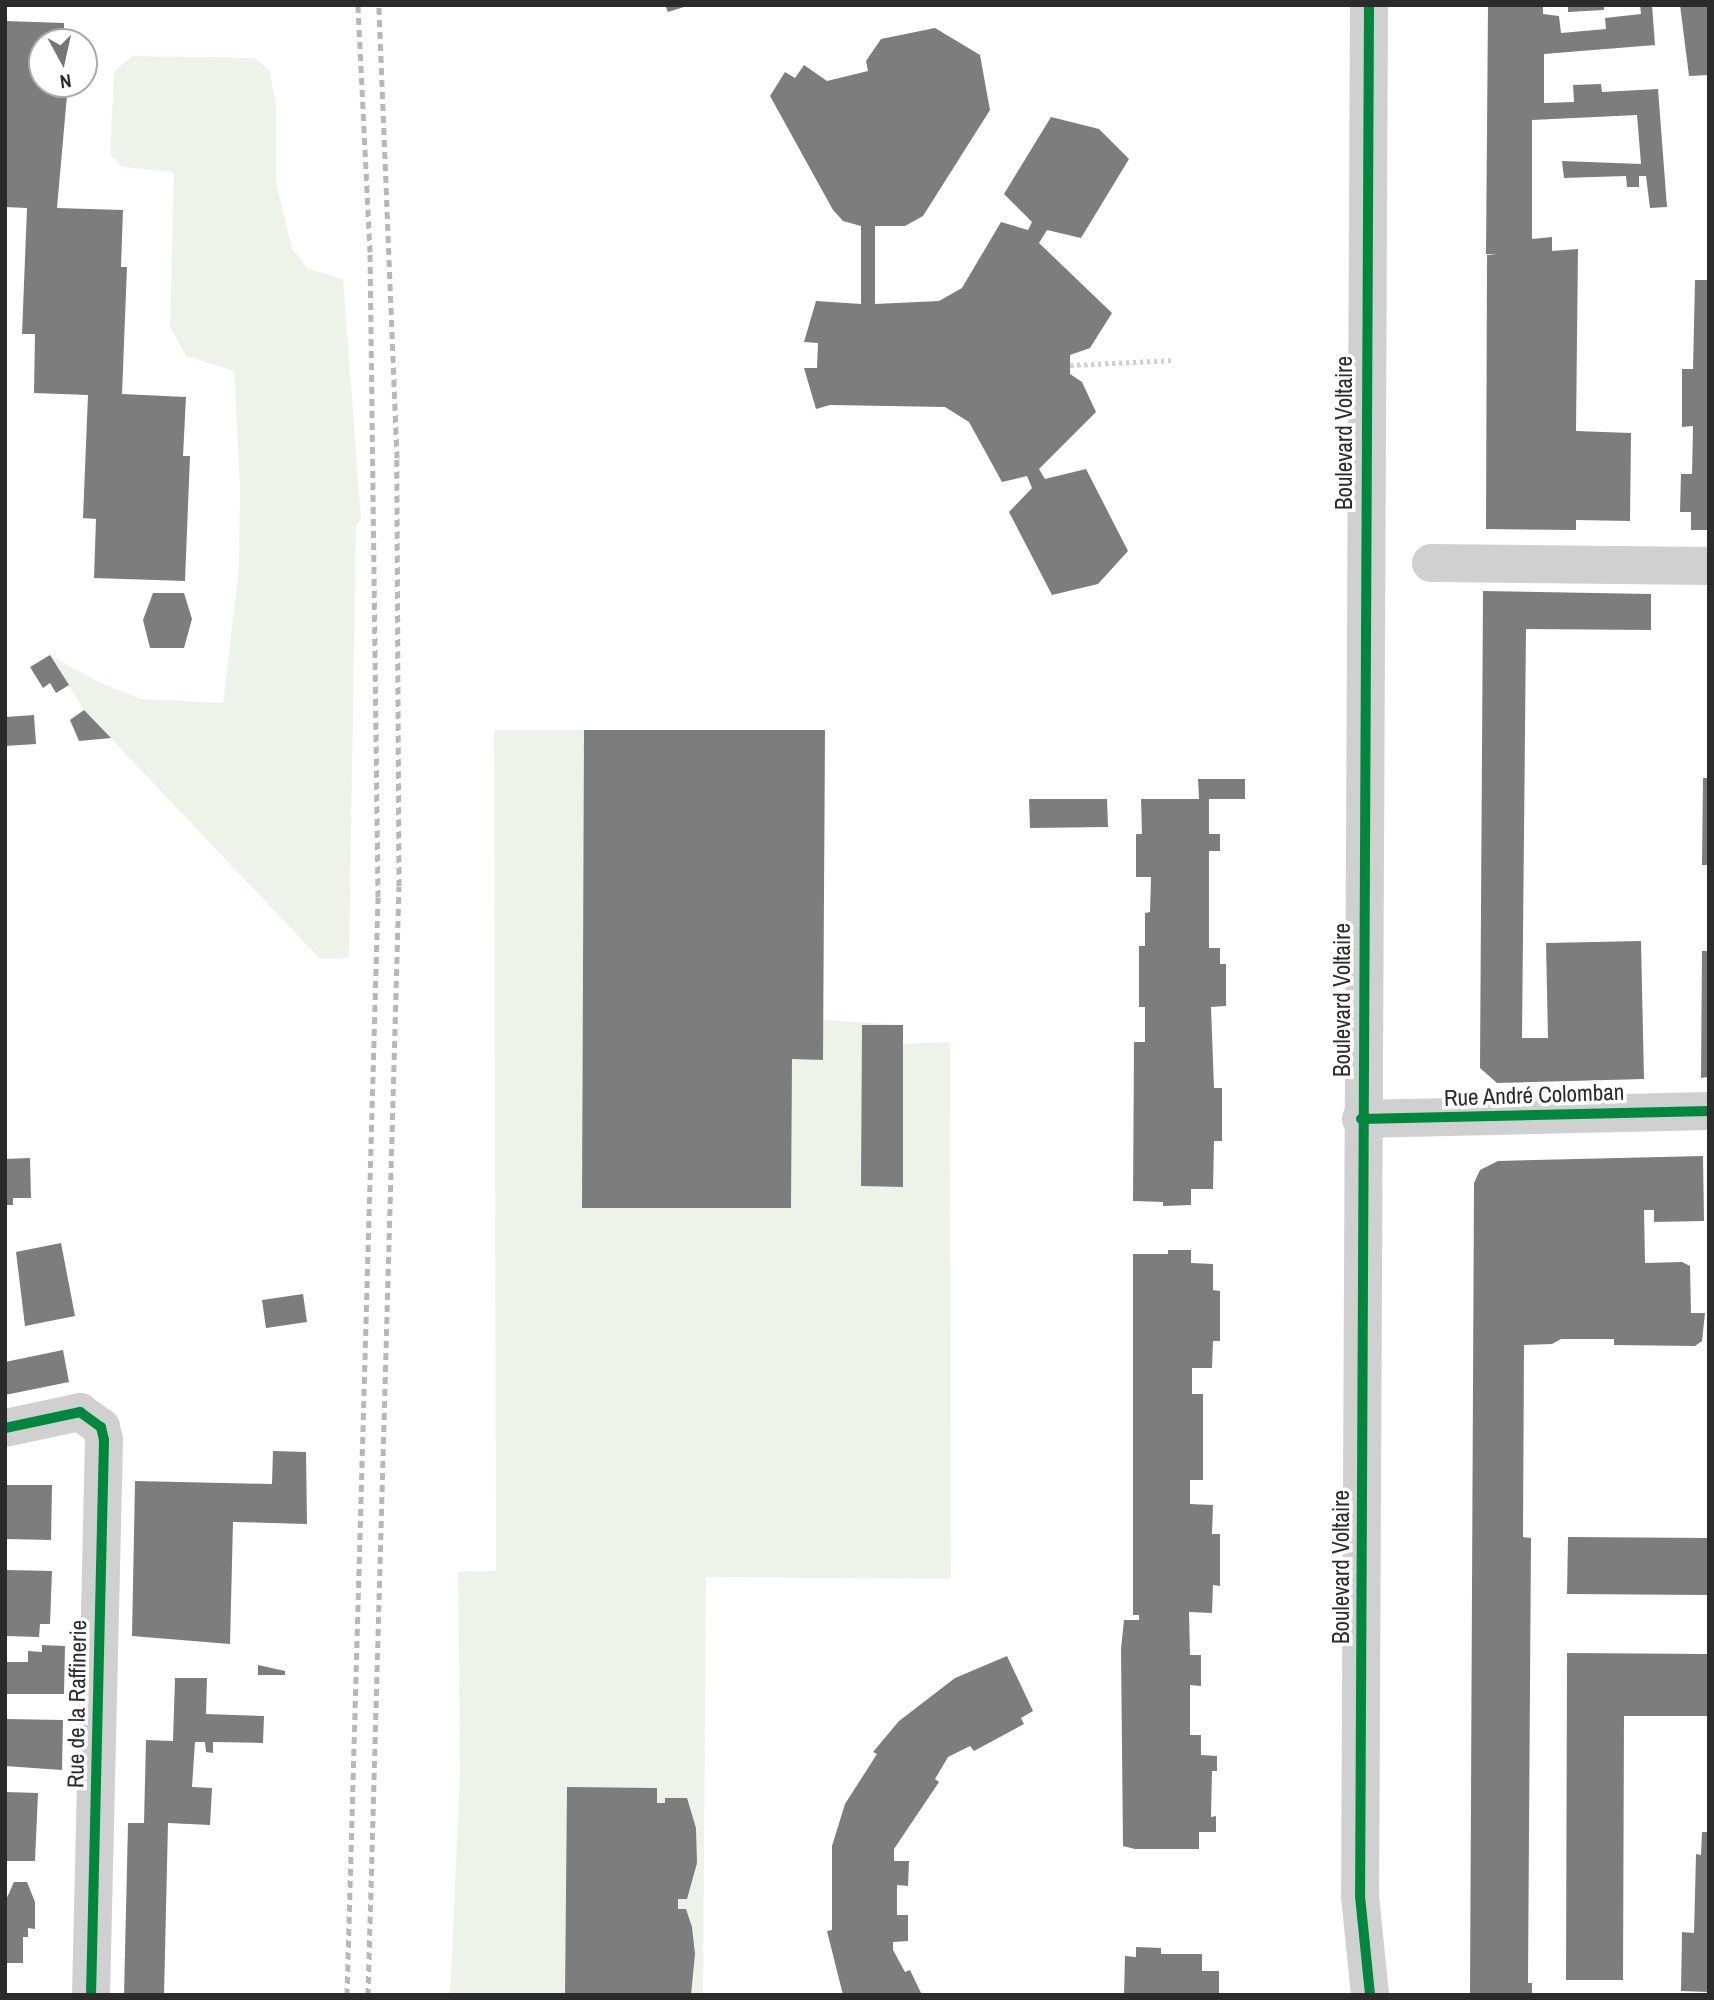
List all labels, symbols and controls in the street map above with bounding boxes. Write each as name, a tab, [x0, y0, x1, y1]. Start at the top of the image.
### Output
north arrow	[28, 28, 98, 98]
text: N	[58, 68, 73, 95]
street label: Boulevard Voltaire	[1330, 356, 1358, 510]
street label: Boulevard Voltaire	[1328, 923, 1356, 1077]
street label: Rue André Colomban	[1443, 1078, 1625, 1112]
street label: Boulevard Voltaire	[1327, 1490, 1355, 1644]
street label: Rue de la Raffinerie	[62, 1620, 92, 1788]

